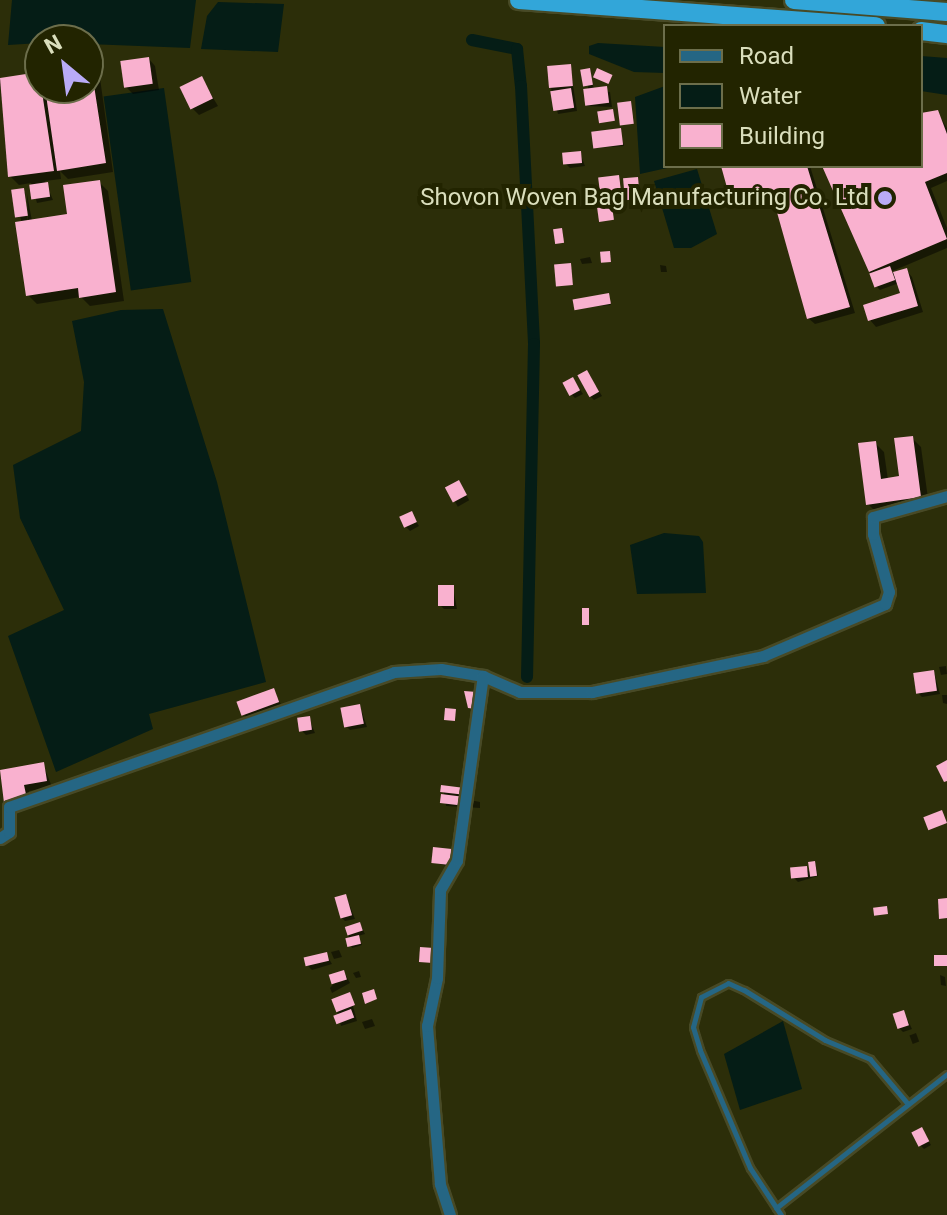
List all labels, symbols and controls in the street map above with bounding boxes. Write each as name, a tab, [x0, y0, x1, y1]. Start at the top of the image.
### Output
north arrow	[24, 24, 104, 104]
legend	[663, 24, 923, 168]
text: N	[40, 30, 66, 59]
text: Road	[739, 42, 794, 70]
text: Water	[739, 82, 802, 110]
text: Building	[739, 122, 825, 150]
place label: Shovon Woven Bag Manufacturing Co. Ltd	[420, 184, 869, 212]
marker: Shovon Woven Bag Manufacturing Co. Ltd	[876, 189, 894, 207]

